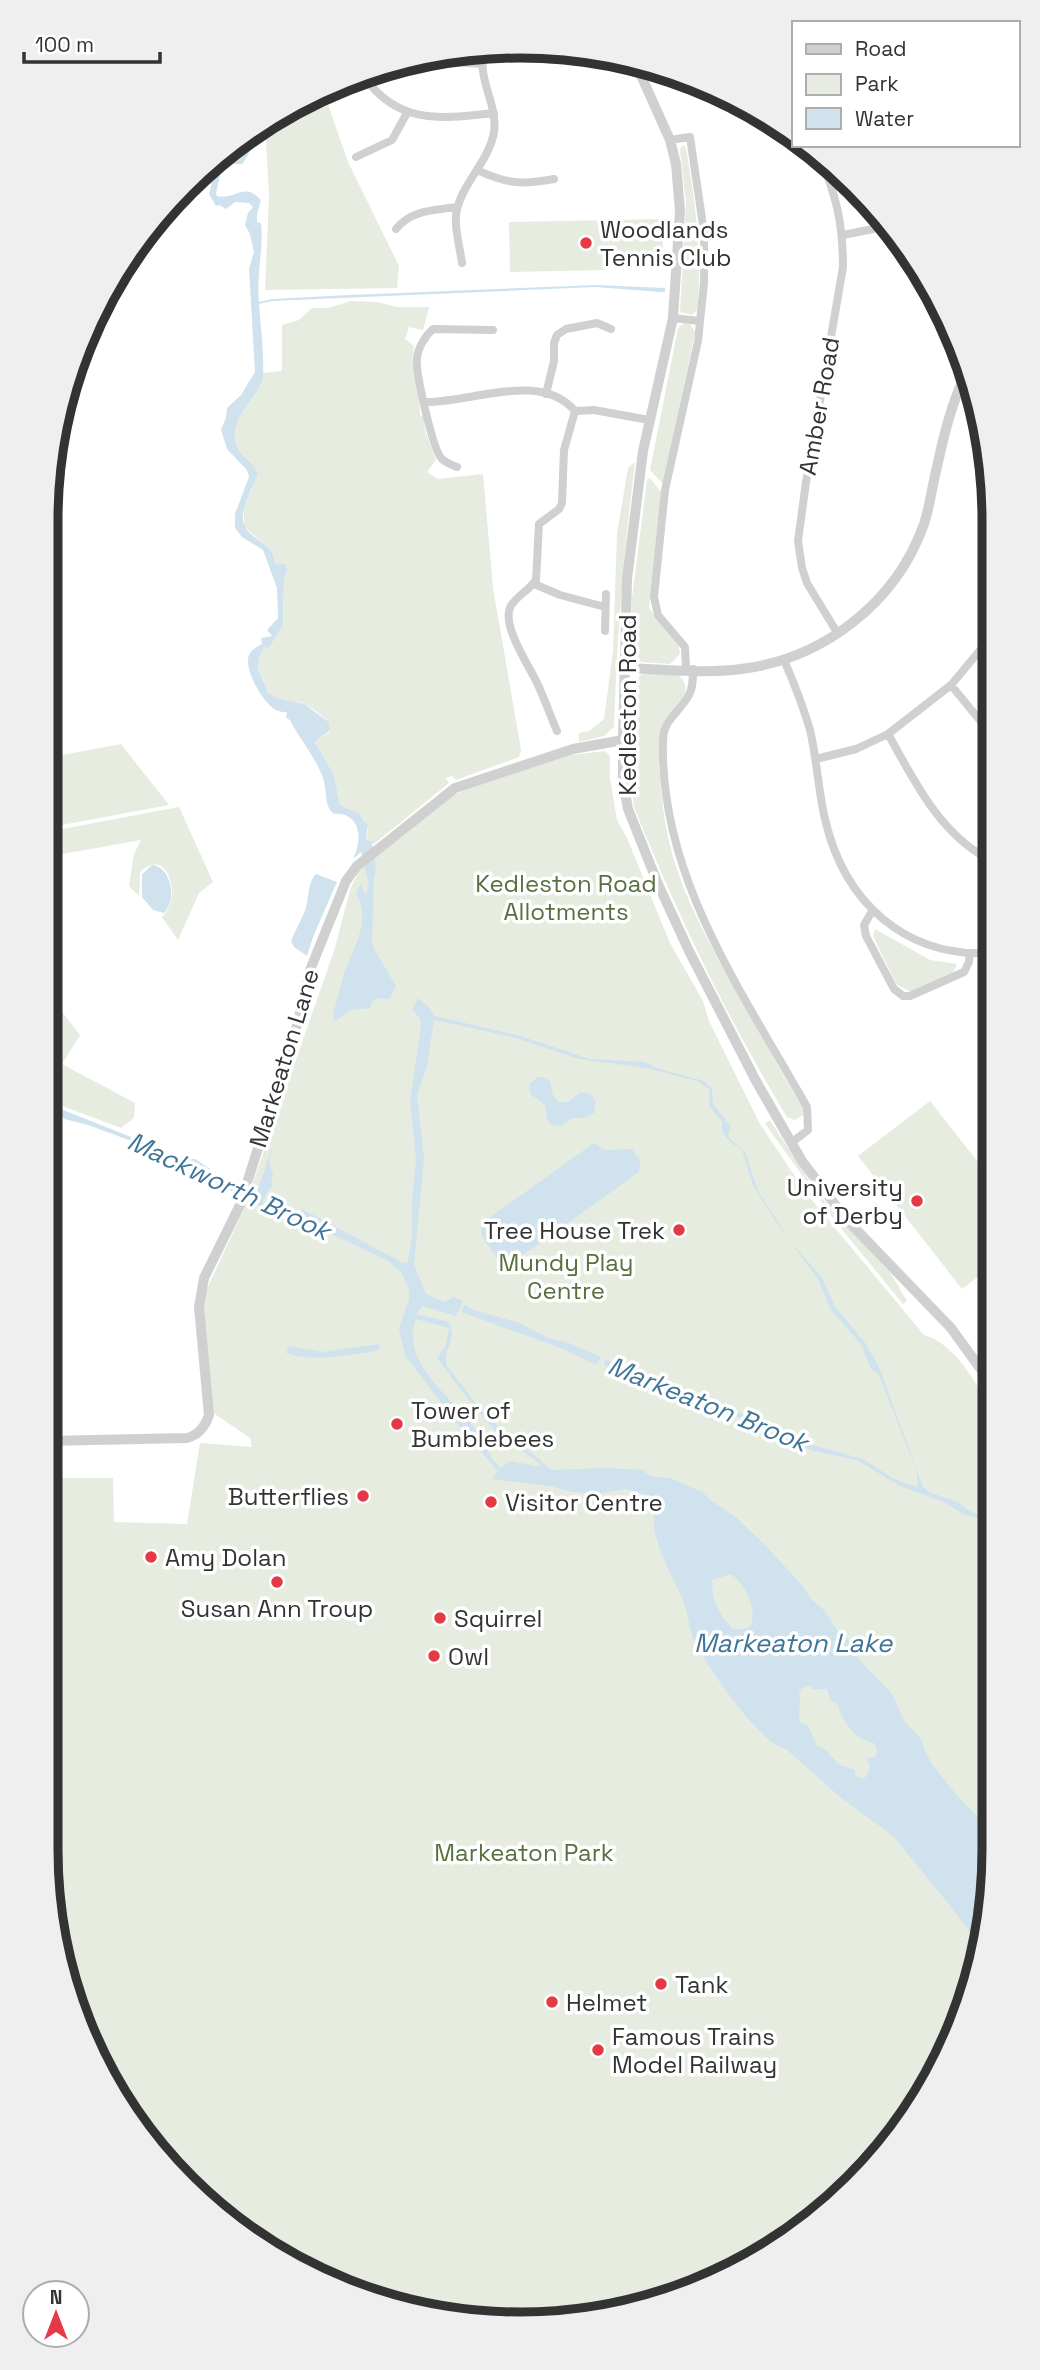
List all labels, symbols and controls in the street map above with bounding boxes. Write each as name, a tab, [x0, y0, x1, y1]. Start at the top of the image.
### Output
scale bar	[24, 21, 161, 65]
legend	[792, 21, 1019, 147]
text: 100 m	[35, 31, 94, 58]
text: Road	[855, 35, 907, 62]
text: Park	[855, 70, 899, 97]
text: Water	[855, 105, 914, 132]
place label: Woodlands Tennis Club	[600, 214, 731, 273]
marker: Woodlands Tennis Club	[578, 235, 594, 251]
street label: Amber Road	[792, 335, 846, 477]
street label: Kedleston Road	[612, 614, 643, 796]
park label: Kedleston Road Allotments	[475, 868, 657, 927]
street label: Markeaton Lane	[242, 965, 326, 1151]
water label: Mackworth Brook	[122, 1124, 339, 1249]
place label: University of Derby	[787, 1172, 903, 1231]
marker: University of Derby	[909, 1193, 925, 1209]
place label: Tree House Trek	[484, 1215, 665, 1246]
marker: Tree House Trek	[671, 1222, 687, 1238]
park label: Mundy Play Centre	[499, 1247, 633, 1306]
water label: Markeaton Brook	[603, 1348, 816, 1461]
place label: Tower of Bumblebees	[411, 1395, 554, 1454]
marker: Tower of Bumblebees	[389, 1416, 405, 1432]
place label: Butterflies	[228, 1481, 349, 1512]
place label: Visitor Centre	[505, 1487, 663, 1518]
marker: Butterflies	[355, 1488, 371, 1504]
marker: Visitor Centre	[483, 1494, 499, 1510]
place label: Amy Dolan	[165, 1542, 287, 1573]
marker: Amy Dolan	[143, 1549, 159, 1565]
marker: Susan Ann Troup	[269, 1574, 285, 1590]
place label: Susan Ann Troup	[181, 1593, 373, 1624]
place label: Squirrel	[454, 1603, 543, 1634]
marker: Squirrel	[432, 1610, 448, 1626]
water label: Markeaton Lake	[694, 1626, 894, 1660]
place label: Owl	[448, 1641, 489, 1672]
marker: Owl	[426, 1648, 442, 1664]
park label: Markeaton Park	[434, 1837, 614, 1868]
place label: Tank	[675, 1969, 729, 2000]
marker: Tank	[653, 1976, 669, 1992]
place label: Helmet	[566, 1987, 647, 2018]
marker: Helmet	[544, 1994, 560, 2010]
place label: Famous Trains Model Railway	[612, 2021, 777, 2080]
marker: Famous Trains Model Railway	[590, 2042, 606, 2058]
north arrow	[21, 2279, 91, 2349]
text: N	[50, 2285, 62, 2310]

